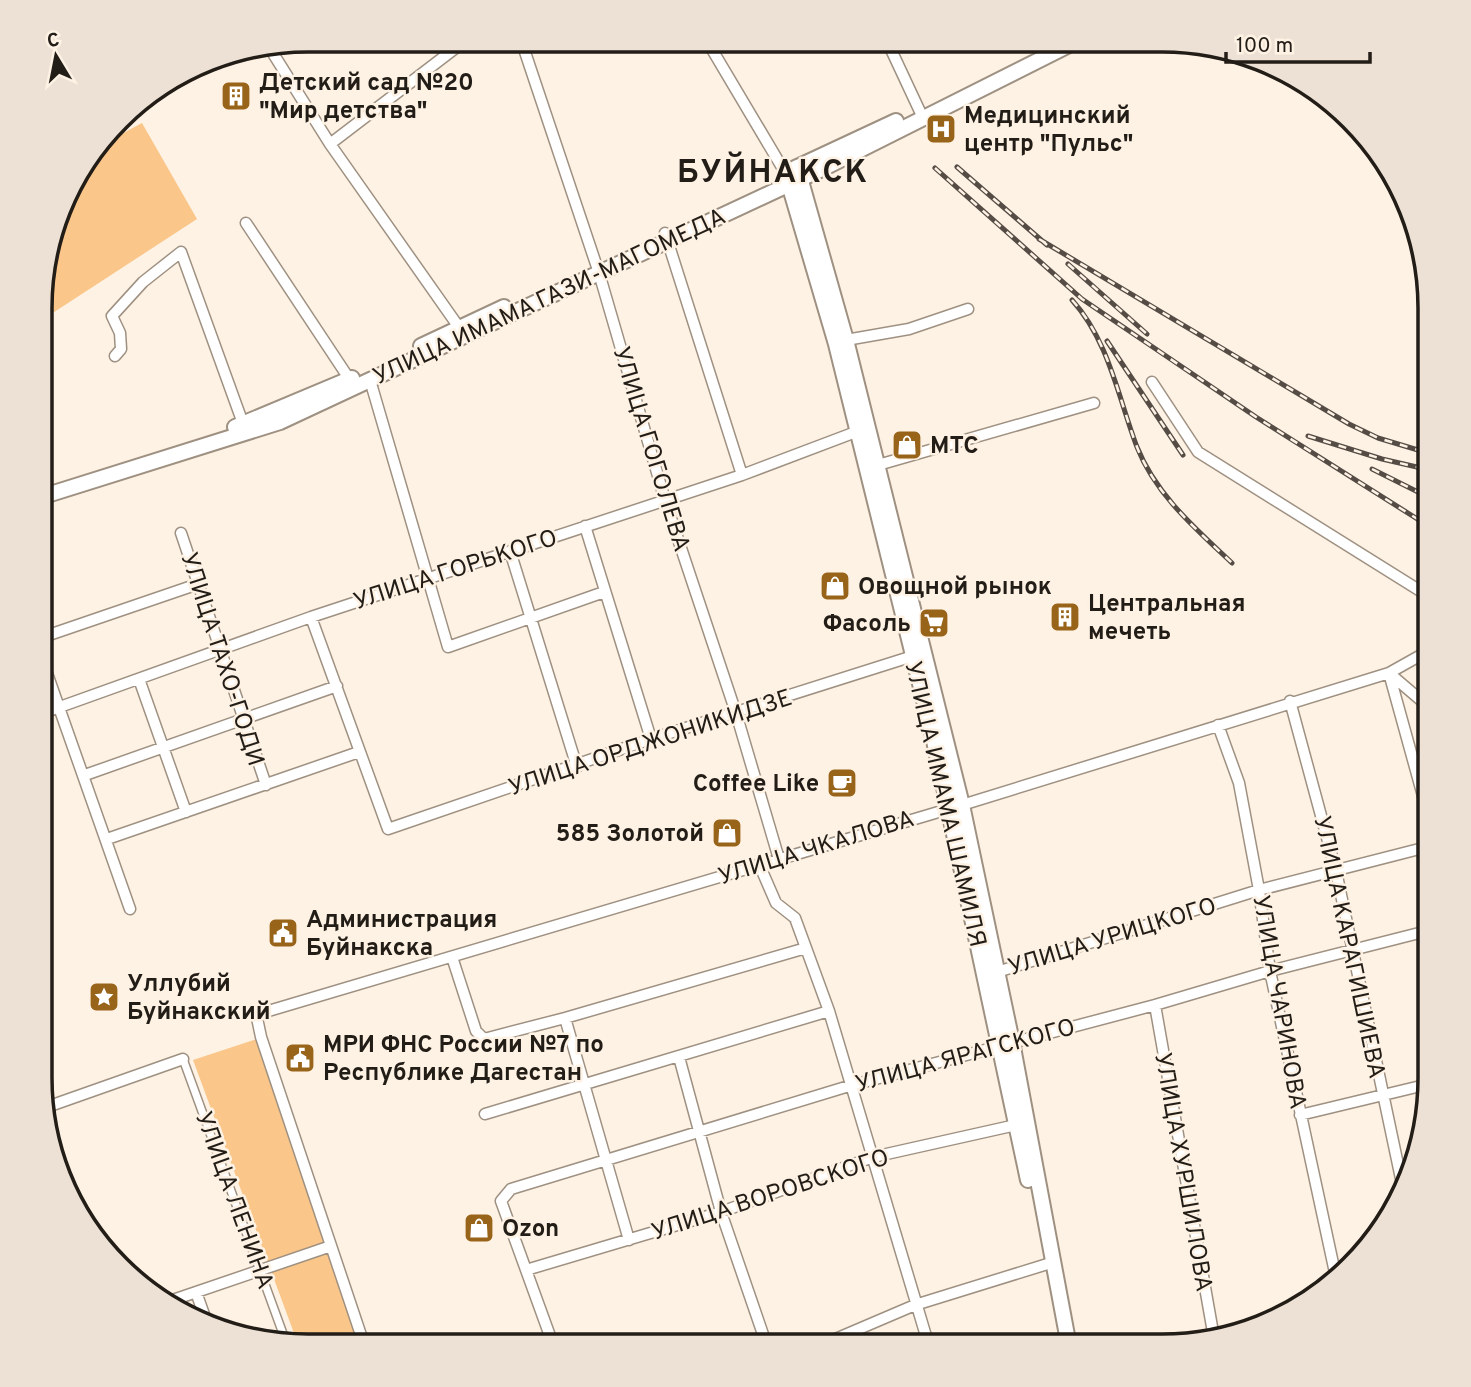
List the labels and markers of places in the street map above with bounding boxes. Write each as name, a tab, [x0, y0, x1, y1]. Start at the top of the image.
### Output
place label: Детский сад №20 "Мир детства"	[259, 69, 474, 127]
building icon: Детский сад №20 "Мир детства"	[219, 79, 253, 113]
place label: Медицинский центр "Пульс"	[964, 102, 1133, 160]
hospital icon: Медицинский центр "Пульс"	[924, 112, 958, 146]
shop icon: МТС	[890, 428, 924, 462]
place label: МТС	[930, 432, 979, 462]
shop icon: Овощной рынок	[818, 569, 852, 603]
place label: Овощной рынок	[858, 573, 1052, 603]
place label: Центральная мечеть	[1088, 590, 1246, 648]
building icon: Центральная мечеть	[1048, 600, 1082, 634]
supermarket icon: Фасоль	[917, 606, 951, 640]
place label: Фасоль	[823, 610, 911, 640]
cafe icon: Coffee Like	[825, 766, 859, 800]
place label: Coffee Like	[693, 770, 819, 800]
shop icon: 585 Золотой	[710, 816, 744, 850]
place label: 585 Золотой	[556, 820, 704, 850]
place label: Администрация Буйнакска	[306, 906, 497, 964]
public building icon: Администрация Буйнакска	[266, 916, 300, 950]
place label: Уллубий Буйнакский	[127, 970, 271, 1028]
place icon: Уллубий Буйнакский	[87, 980, 121, 1014]
place label: МРИ ФНС России №7 по Республике Дагестан	[323, 1031, 604, 1089]
public building icon: МРИ ФНС России №7 по Республике Дагестан	[283, 1041, 317, 1075]
shop icon: Ozon	[462, 1211, 496, 1245]
place label: Ozon	[502, 1215, 559, 1245]

